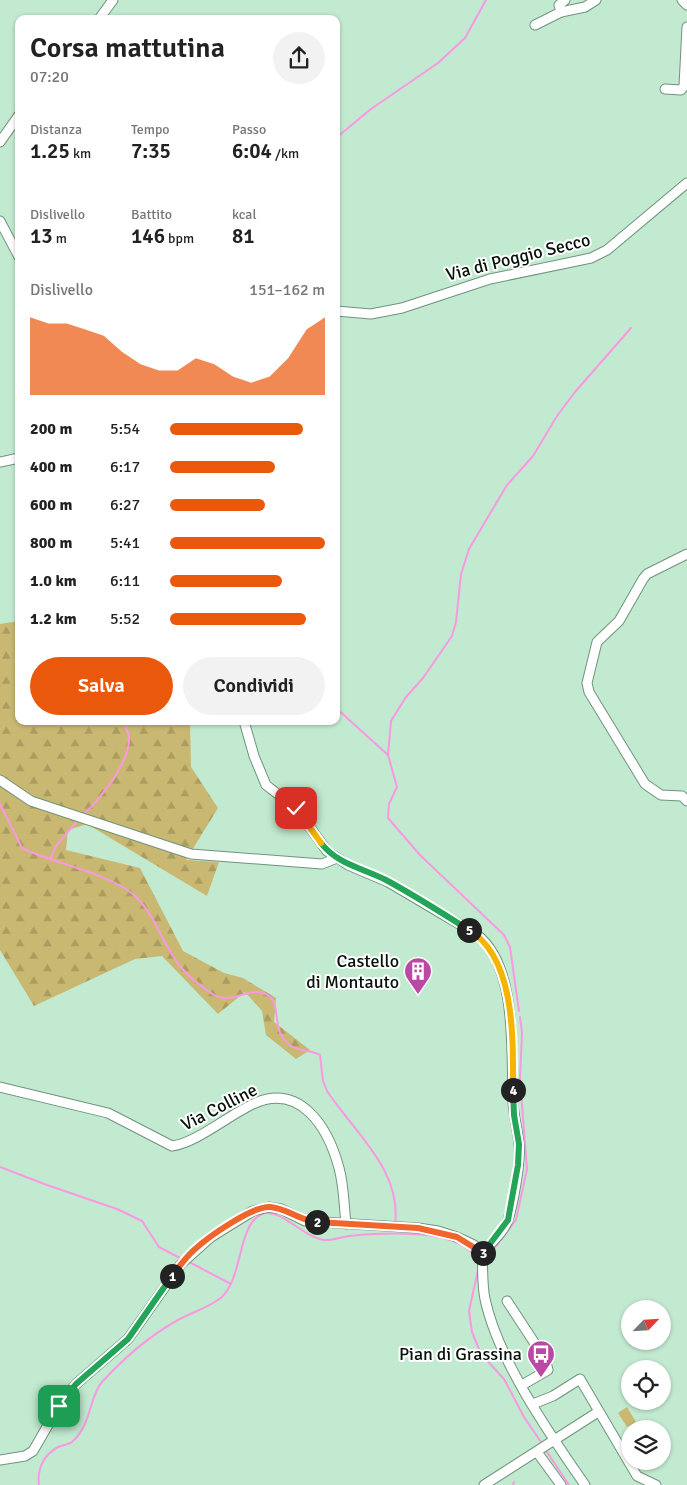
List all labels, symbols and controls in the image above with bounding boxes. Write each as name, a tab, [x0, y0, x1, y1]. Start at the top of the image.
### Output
text: Corsa mattutina	[30, 31, 225, 65]
button: share	[273, 32, 325, 84]
text: 07:20	[30, 67, 69, 87]
text: Distanza	[30, 121, 82, 138]
text: Tempo	[131, 121, 170, 138]
text: Passo	[232, 121, 266, 138]
text: 1.25	[30, 138, 70, 164]
text: 7:35	[131, 138, 171, 164]
text: 6:04	[232, 138, 272, 164]
text: km	[70, 145, 91, 162]
text: /km	[272, 145, 299, 162]
text: Dislivello	[30, 206, 85, 223]
text: Battito	[131, 206, 172, 223]
text: kcal	[232, 206, 257, 223]
text: 13	[30, 223, 53, 249]
text: 146	[131, 223, 165, 249]
text: 81	[232, 223, 255, 249]
street label: Via di Poggio Secco	[444, 228, 592, 286]
text: m	[53, 230, 67, 247]
text: bpm	[165, 230, 194, 247]
text: Dislivello	[30, 280, 93, 300]
text: 151–162 m	[249, 280, 325, 300]
text: 200 m	[30, 419, 72, 439]
text: 5:54	[110, 419, 140, 439]
text: 400 m	[30, 457, 72, 477]
text: 6:17	[110, 457, 140, 477]
text: 600 m	[30, 495, 72, 515]
text: 6:27	[110, 495, 140, 515]
text: 800 m	[30, 533, 72, 553]
text: 5:41	[110, 533, 140, 553]
text: 1.0 km	[30, 571, 77, 591]
text: 6:11	[110, 571, 140, 591]
text: 1.2 km	[30, 609, 77, 629]
text: 5:52	[110, 609, 140, 629]
button: Salva	[30, 657, 173, 715]
button: Condividi	[183, 657, 325, 715]
pin	[275, 787, 317, 829]
icon: check	[282, 794, 310, 822]
pin: 5	[456, 918, 482, 942]
text: 5	[466, 922, 473, 939]
place label: Castello di Montauto	[306, 950, 399, 993]
building icon: Castello di Montauto	[403, 956, 433, 995]
street label: Via Colline	[177, 1078, 261, 1136]
pin: 4	[500, 1078, 526, 1102]
text: 4	[510, 1082, 517, 1099]
pin: 2	[304, 1210, 330, 1234]
text: 2	[314, 1214, 321, 1231]
pin: 3	[470, 1240, 496, 1266]
text: 3	[480, 1245, 487, 1262]
pin: 1	[160, 1264, 184, 1288]
text: 1	[169, 1268, 176, 1285]
north arrow	[621, 1300, 671, 1350]
map controls	[621, 1300, 671, 1470]
bus stop icon: Pian di Grassina	[526, 1339, 556, 1378]
place label: Pian di Grassina	[399, 1343, 522, 1365]
button: locate	[621, 1360, 671, 1410]
pin	[38, 1385, 80, 1427]
icon: arrive	[45, 1392, 73, 1420]
button: layers	[621, 1420, 671, 1470]

